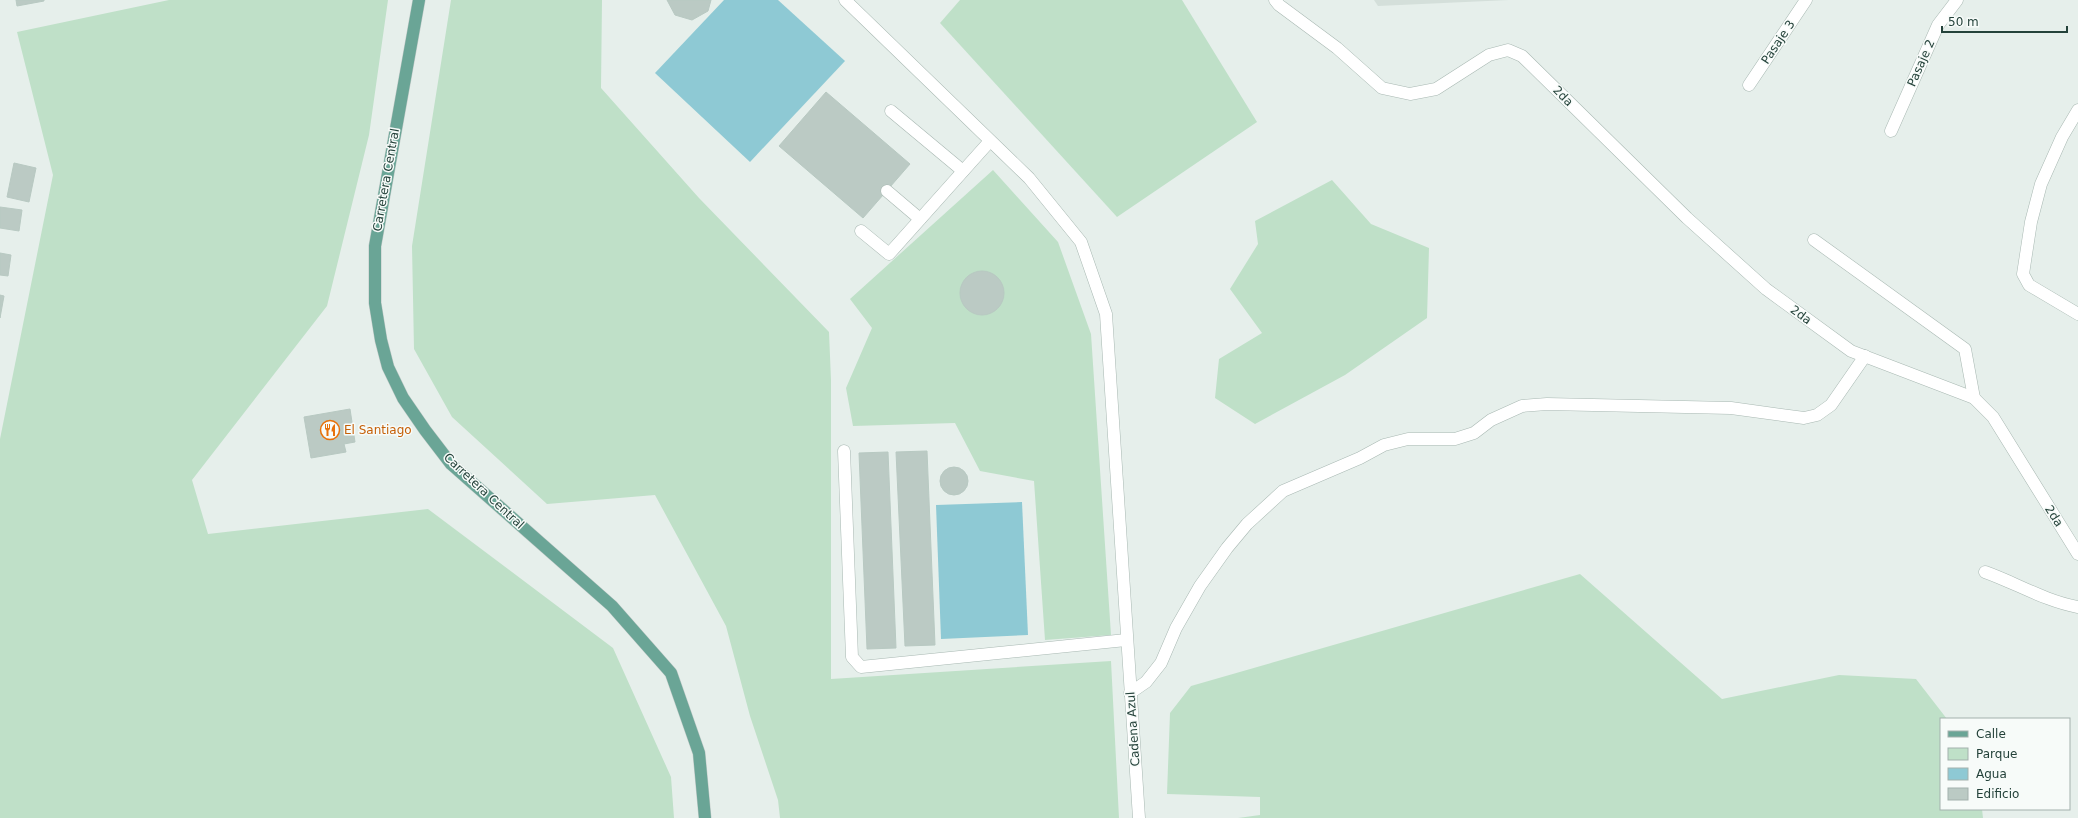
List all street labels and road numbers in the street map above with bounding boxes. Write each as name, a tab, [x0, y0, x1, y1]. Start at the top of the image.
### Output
street label: Pasaje 3	[1758, 17, 1798, 67]
street label: Pasaje 2	[1904, 37, 1938, 89]
street label: 2da	[1550, 83, 1576, 109]
street label: Carretera Central	[370, 127, 402, 233]
street label: 2da	[1788, 303, 1814, 327]
street label: Carretera Central	[441, 450, 527, 532]
street label: 2da	[2042, 503, 2066, 529]
street label: Cadena Azul	[1123, 691, 1143, 767]

